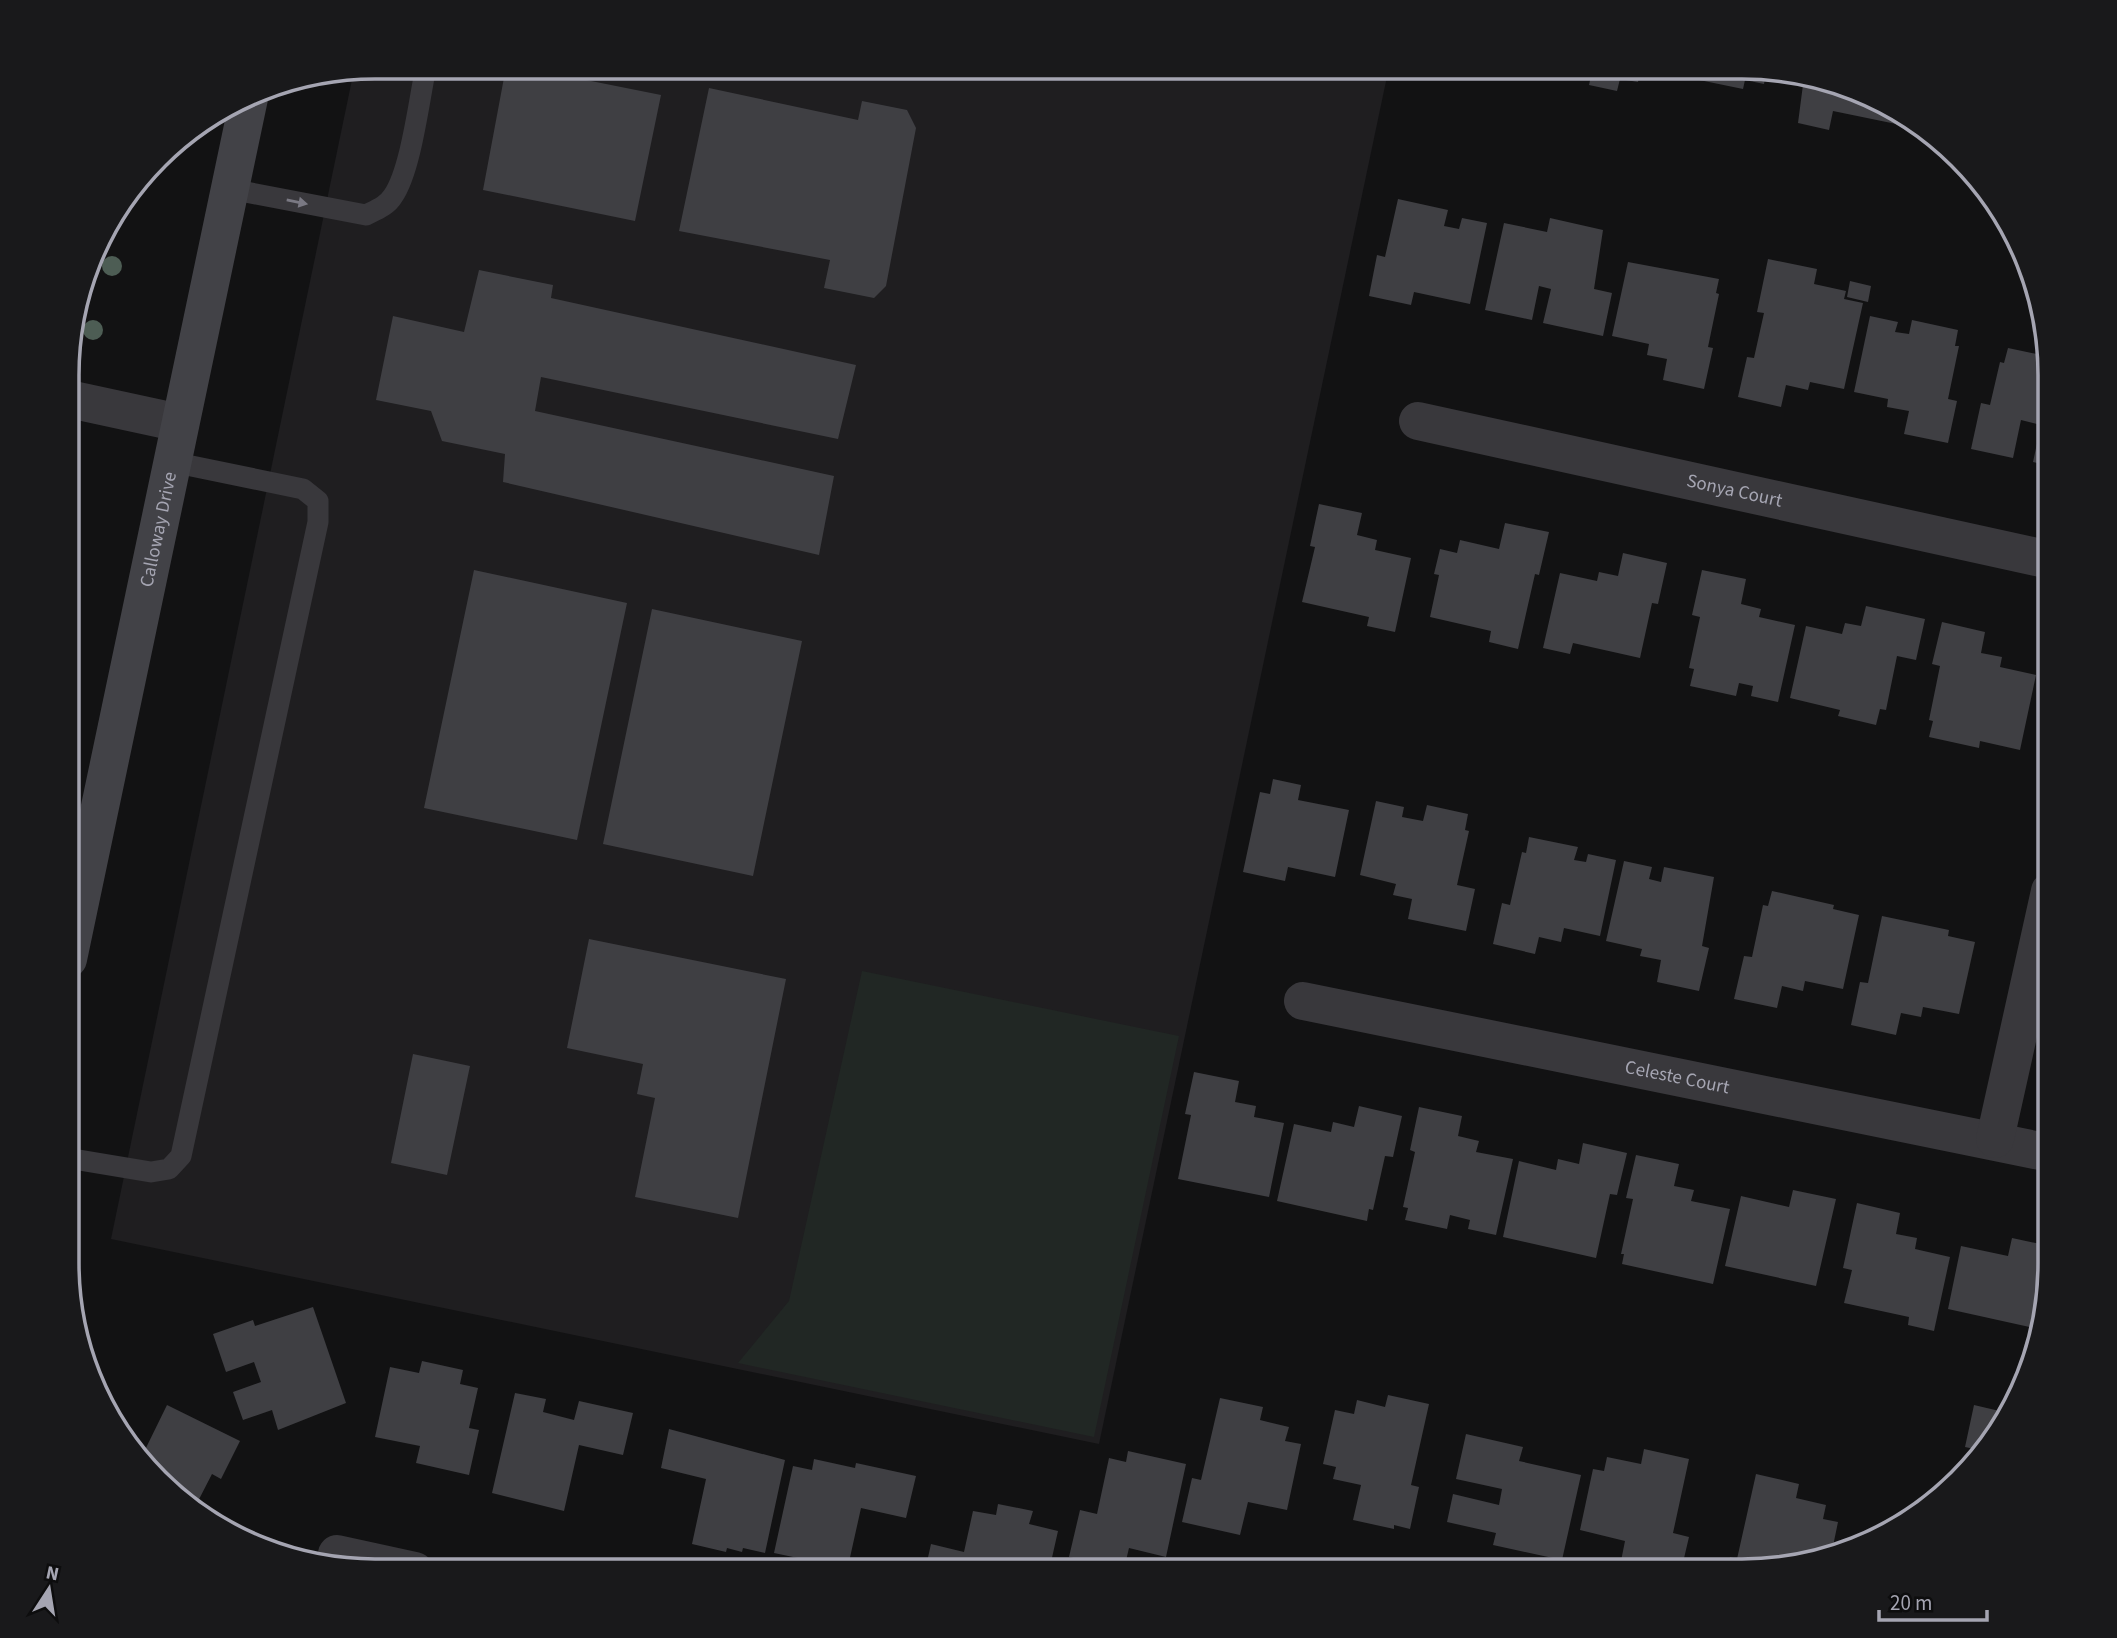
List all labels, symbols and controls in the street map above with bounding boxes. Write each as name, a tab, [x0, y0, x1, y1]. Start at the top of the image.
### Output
one-way arrow	[286, 197, 308, 208]
street label: Sonya Court	[1684, 467, 1785, 514]
street label: Calloway Drive	[133, 469, 184, 590]
street label: Celeste Court	[1623, 1053, 1733, 1101]
north arrow	[14, 1554, 84, 1624]
text: N	[43, 1559, 61, 1588]
scale bar	[1879, 1578, 1988, 1622]
text: 20 m	[1890, 1588, 1932, 1618]

